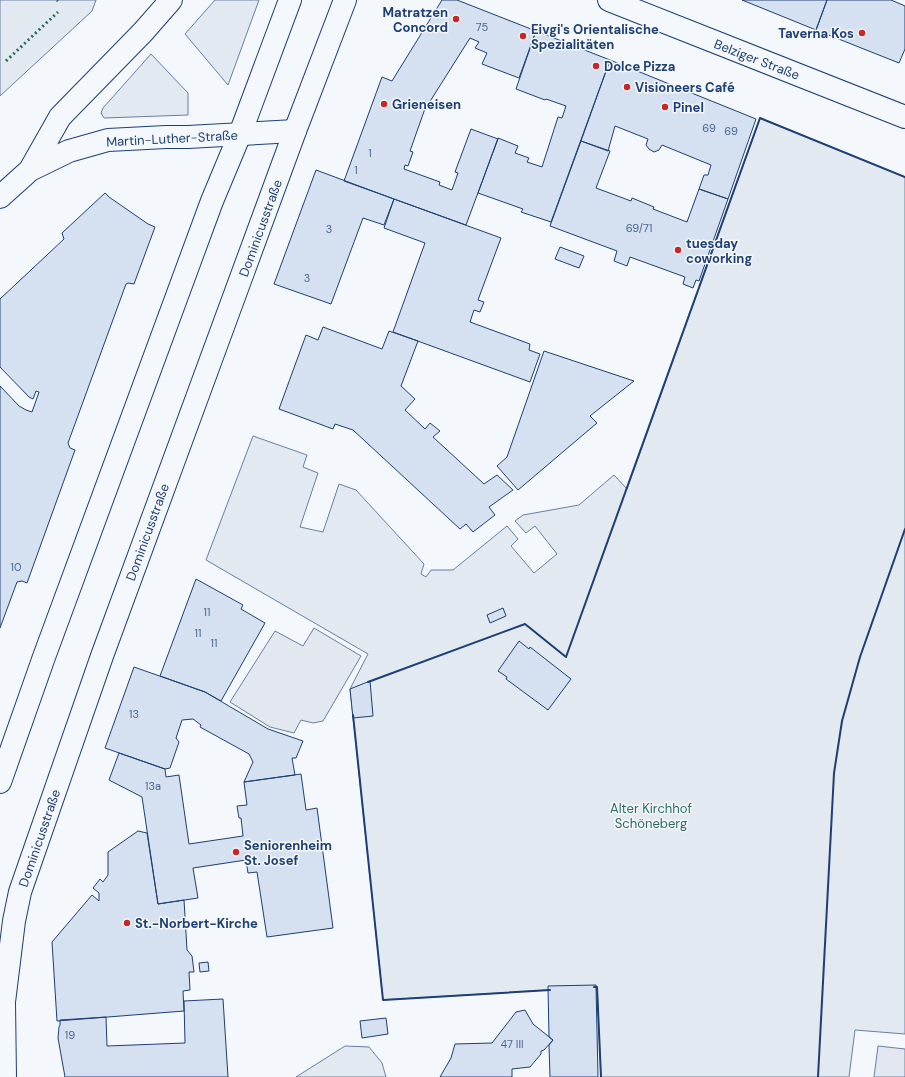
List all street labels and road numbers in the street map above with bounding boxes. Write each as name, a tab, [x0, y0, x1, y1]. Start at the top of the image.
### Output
street label: Belziger Straße	[712, 35, 802, 84]
street label: Martin-Luther-Straße	[106, 127, 238, 150]
street label: Dominicusstraße	[235, 177, 286, 279]
street label: Dominicusstraße	[122, 481, 173, 583]
street label: Dominicusstraße	[15, 787, 64, 889]

